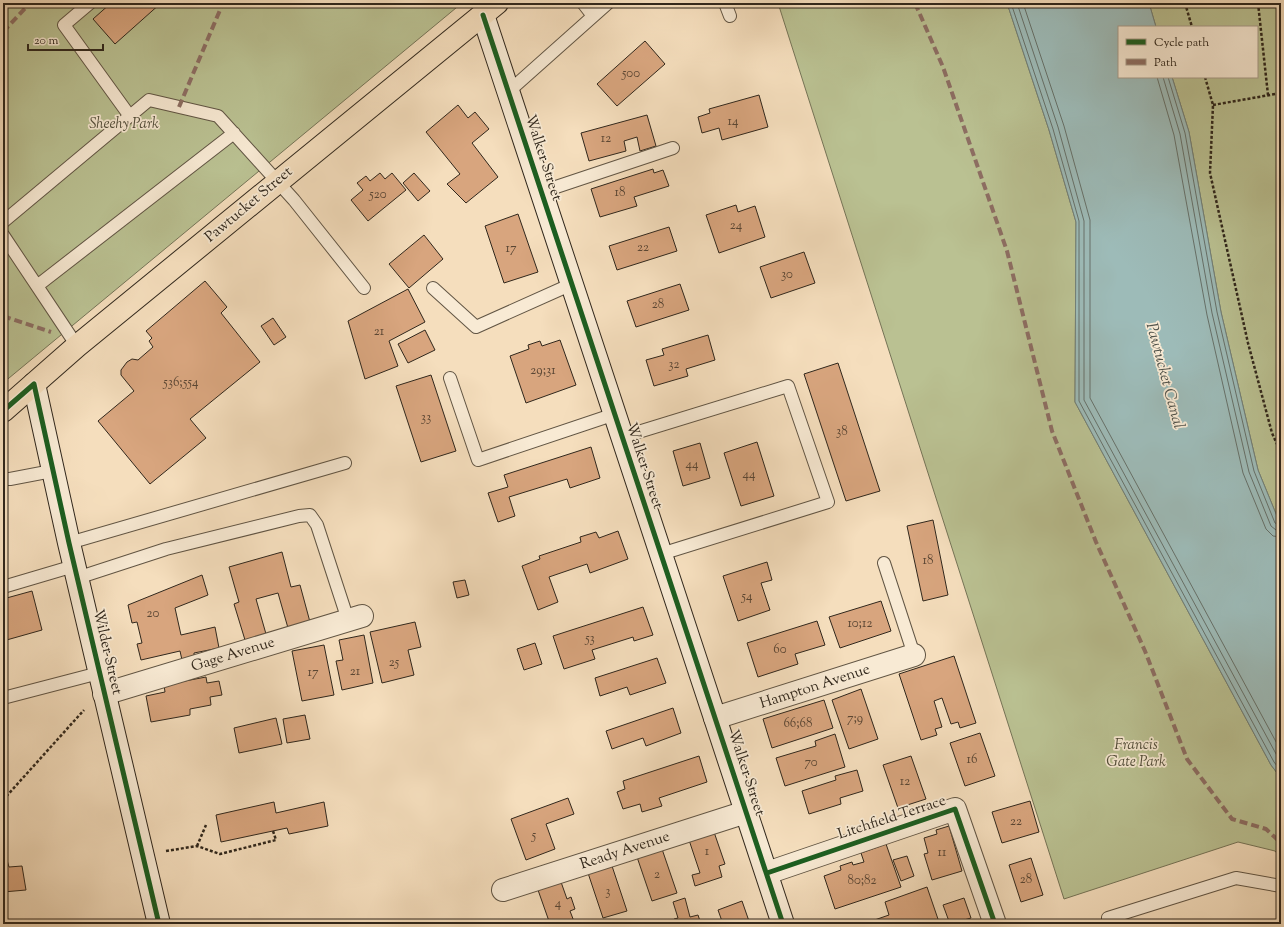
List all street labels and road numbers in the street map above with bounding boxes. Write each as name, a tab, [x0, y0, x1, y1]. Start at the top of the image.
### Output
street label: Walker Street	[519, 112, 567, 204]
street label: Pawtucket Street	[201, 162, 297, 248]
street label: Walker Street	[620, 420, 668, 512]
street label: Wilder Street	[87, 607, 127, 697]
street label: Gage Avenue	[189, 632, 277, 678]
street label: Hampton Avenue	[757, 659, 873, 715]
street label: Walker Street	[722, 727, 770, 819]
street label: Litchfield Terrace	[835, 791, 949, 845]
street label: Ready Avenue	[577, 827, 673, 875]

